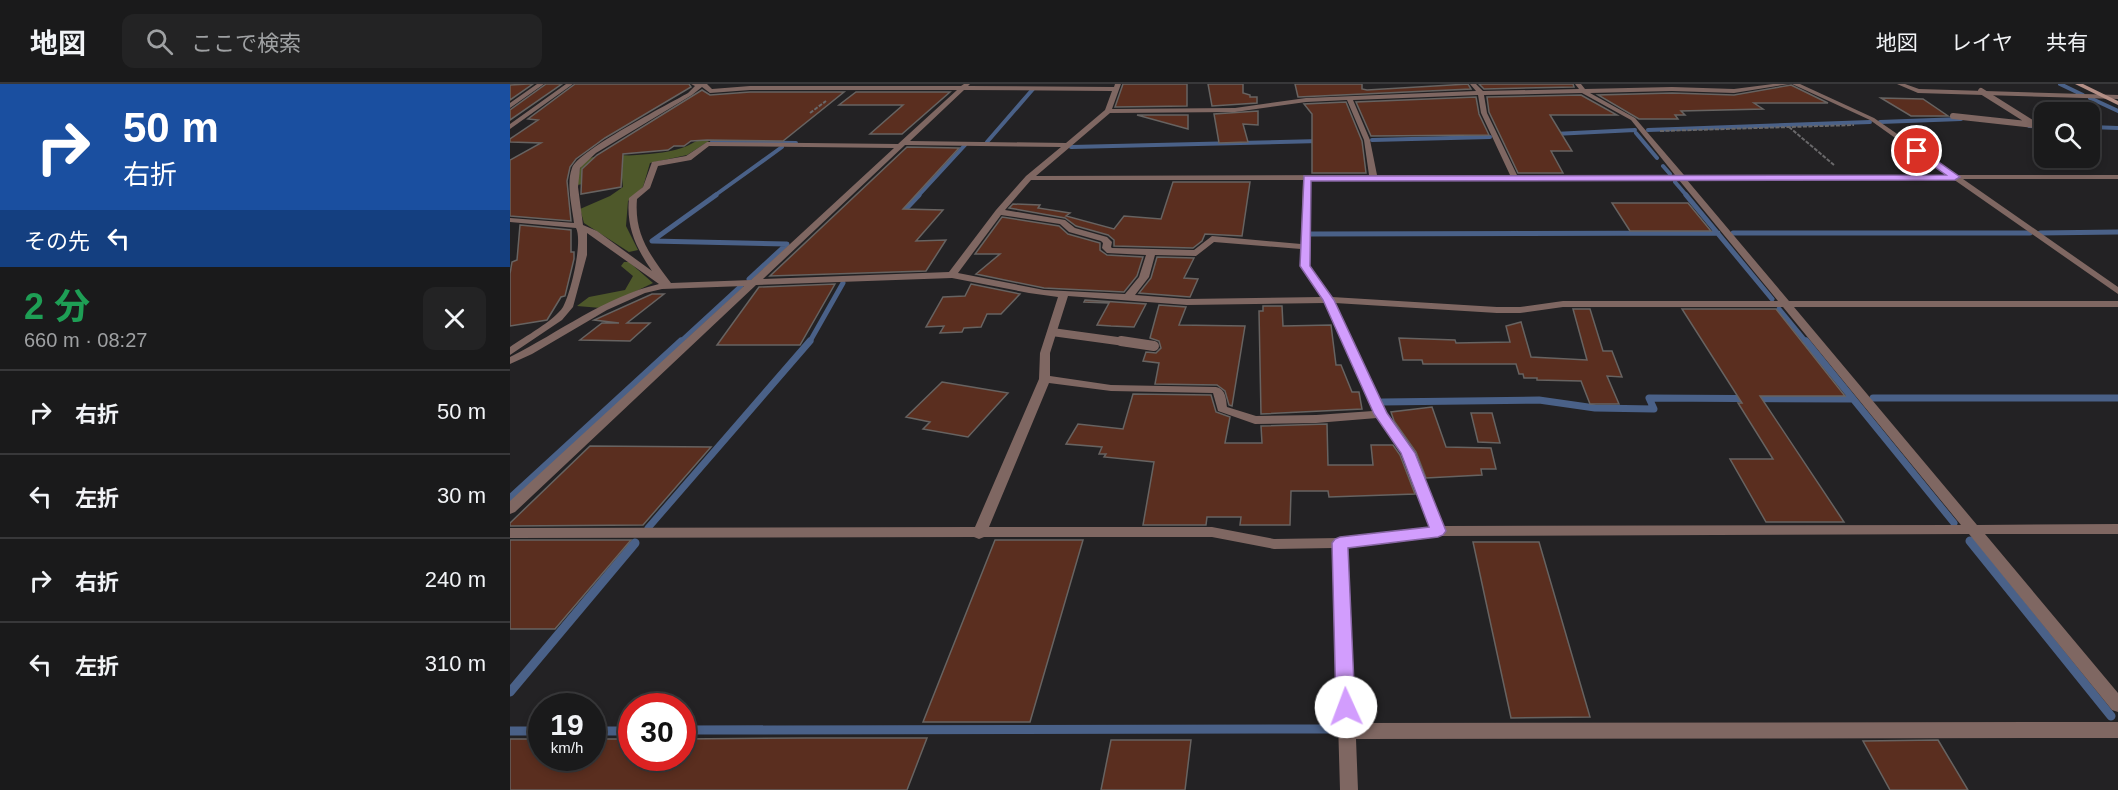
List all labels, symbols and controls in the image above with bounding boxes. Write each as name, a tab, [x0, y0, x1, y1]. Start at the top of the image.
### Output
search box	[122, 14, 542, 68]
icon: search	[143, 25, 176, 58]
text: 地図	[30, 28, 86, 59]
text: ここで検索	[191, 31, 301, 56]
text: 地図	[1876, 31, 1918, 54]
text: レイヤ	[1951, 31, 2013, 54]
text: 共有	[2046, 31, 2088, 54]
map controls	[2034, 102, 2100, 168]
button: search	[2034, 102, 2100, 168]
text: 50 m	[123, 104, 219, 151]
icon: right	[24, 108, 102, 186]
pin	[1891, 125, 1942, 176]
icon: arrive	[1900, 134, 1933, 167]
text: 右折	[123, 160, 177, 190]
icon: left	[102, 222, 135, 255]
text: その先	[24, 229, 90, 254]
text: 2 分	[24, 286, 90, 327]
button: close	[423, 287, 486, 350]
text: 660 m · 08:27	[24, 329, 147, 351]
icon: right	[24, 396, 57, 429]
text: 50 m	[437, 399, 486, 424]
text: 右折	[75, 402, 119, 427]
icon: left	[24, 480, 57, 513]
text: 30 m	[437, 483, 486, 508]
text: 左折	[75, 486, 119, 511]
icon: right	[24, 564, 57, 597]
text: 240 m	[425, 567, 486, 592]
text: 右折	[75, 570, 119, 595]
icon: left	[24, 648, 57, 681]
text: 310 m	[425, 651, 486, 676]
text: 左折	[75, 654, 119, 679]
position arrow	[1314, 675, 1378, 739]
speed limit sign: 30	[618, 693, 696, 771]
text: 19	[550, 708, 584, 741]
text: km/h	[551, 739, 583, 756]

